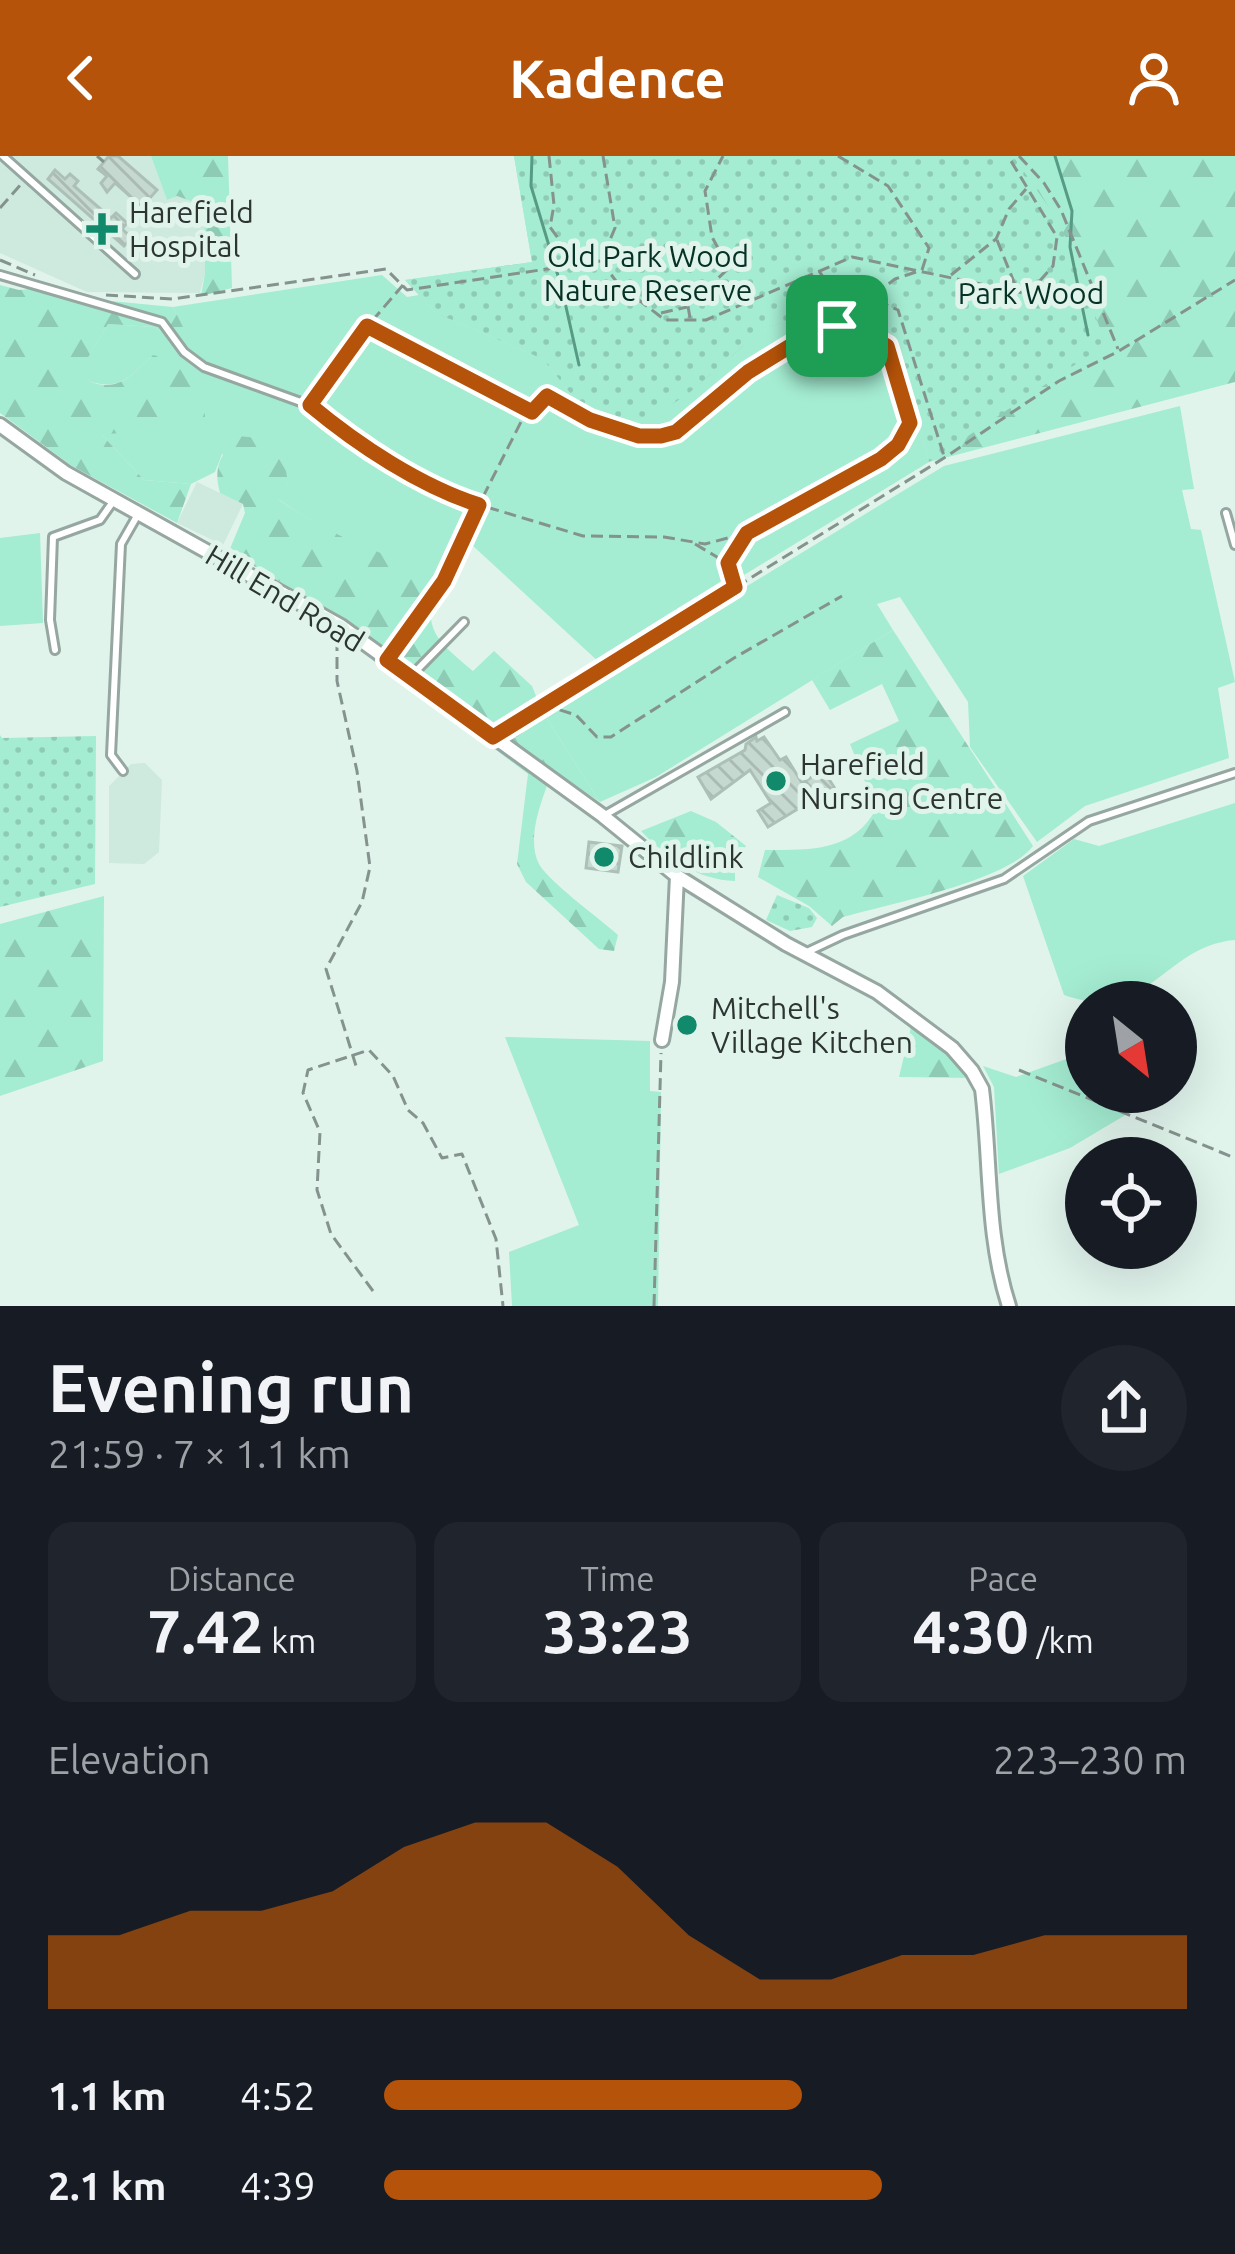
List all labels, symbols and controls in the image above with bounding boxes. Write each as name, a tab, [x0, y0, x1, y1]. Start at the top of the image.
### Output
icon: back	[48, 45, 114, 111]
icon: person	[1121, 45, 1187, 111]
text: Kadence	[509, 48, 726, 108]
place label: Harefield Hospital	[129, 195, 254, 263]
marker: Harefield Hospital	[86, 213, 118, 245]
park label: Old Park Wood Nature Reserve	[544, 239, 752, 307]
pin	[786, 275, 888, 377]
park label: Park Wood	[958, 276, 1104, 310]
icon: arrive	[804, 293, 870, 359]
street label: Hill End Road	[200, 538, 370, 658]
place label: Harefield Nursing Centre	[800, 747, 1003, 815]
marker: Harefield Nursing Centre	[763, 768, 789, 794]
place label: Childlink	[628, 840, 744, 874]
marker: Childlink	[591, 844, 617, 870]
north arrow	[1065, 981, 1197, 1113]
map controls	[1065, 981, 1197, 1269]
place label: Mitchell's Village Kitchen	[711, 991, 913, 1059]
marker: Mitchell's Village Kitchen	[674, 1012, 700, 1038]
button: locate	[1065, 1137, 1197, 1269]
button: share	[1061, 1345, 1187, 1471]
text: Evening run	[48, 1350, 414, 1424]
text: 21:59 · 7 × 1.1 km	[48, 1432, 351, 1475]
text: Distance	[168, 1560, 296, 1597]
text: Time	[581, 1560, 654, 1597]
text: Pace	[968, 1560, 1038, 1597]
text: 7.42	[147, 1597, 264, 1664]
text: 33:23	[542, 1597, 693, 1664]
text: 4:30	[913, 1597, 1029, 1664]
text: km	[264, 1622, 316, 1659]
text: /km	[1029, 1622, 1094, 1659]
text: Elevation	[48, 1738, 211, 1781]
text: 223–230 m	[993, 1738, 1187, 1781]
text: 1.1 km	[48, 2074, 166, 2117]
text: 4:52	[240, 2074, 316, 2117]
text: 2.1 km	[48, 2164, 166, 2207]
text: 4:39	[240, 2164, 316, 2207]

